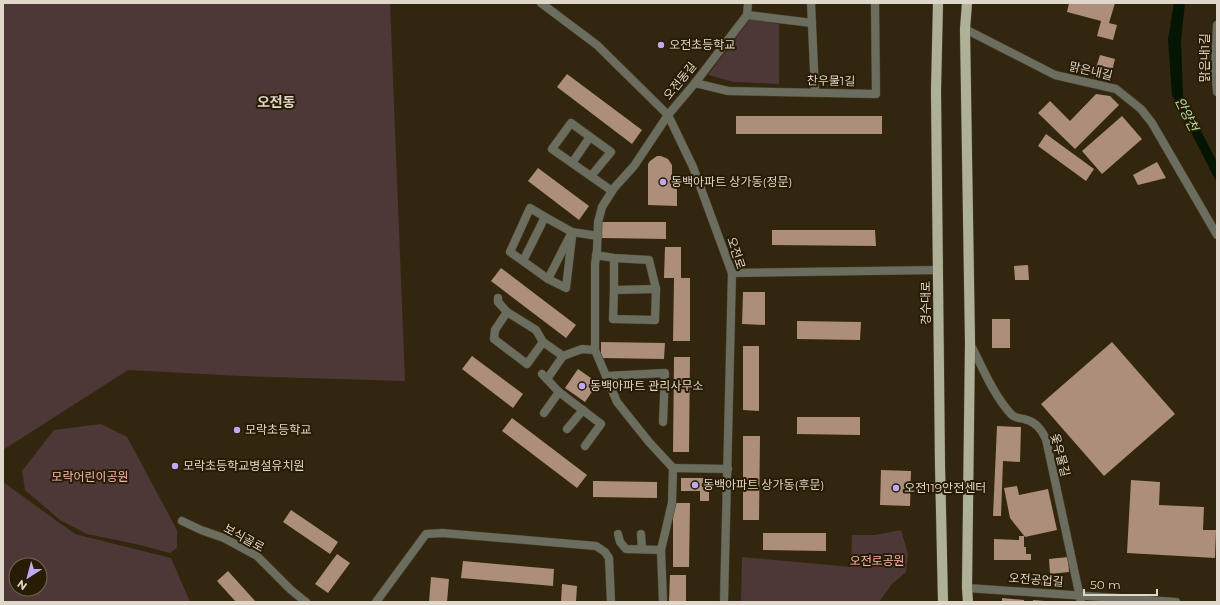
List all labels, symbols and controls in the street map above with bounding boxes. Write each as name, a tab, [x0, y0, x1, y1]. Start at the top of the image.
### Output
street label: 맑은내1길	[1197, 34, 1212, 82]
place label: 오전초등학교	[669, 37, 735, 52]
marker: 오전초등학교	[656, 40, 666, 50]
street label: 맑은내길	[1068, 58, 1114, 83]
street label: 오전동길	[660, 59, 699, 103]
street label: 찬우물1길	[807, 73, 855, 88]
district label: 오전동	[257, 93, 295, 111]
water label: 안양천	[1172, 94, 1203, 135]
place label: 동백아파트 상가동(정문)	[671, 174, 792, 189]
marker: 동백아파트 상가동(정문)	[658, 177, 668, 187]
street label: 오전로	[724, 235, 749, 271]
street label: 경수대로	[918, 281, 933, 325]
place label: 동백아파트 관리사무소	[590, 378, 704, 393]
marker: 동백아파트 관리사무소	[577, 381, 587, 391]
place label: 모락초등학교	[245, 422, 311, 437]
marker: 모락초등학교	[232, 425, 242, 435]
street label: 옻우물길	[1048, 432, 1073, 478]
place label: 모락초등학교병설유치원	[183, 458, 304, 473]
marker: 모락초등학교병설유치원	[170, 461, 180, 471]
park label: 모락어린이공원	[51, 469, 129, 484]
place label: 동백아파트 상가동(후문)	[703, 477, 824, 492]
marker: 동백아파트 상가동(후문)	[690, 480, 700, 490]
place label: 오전119안전센터	[904, 480, 986, 495]
marker: 오전119안전센터	[891, 483, 901, 493]
street label: 보식골로	[221, 520, 267, 555]
park label: 오전로공원	[849, 553, 905, 568]
north arrow	[8, 557, 48, 597]
street label: 오전공업길	[1008, 570, 1064, 589]
scale bar	[1084, 571, 1157, 597]
text: N	[14, 577, 30, 593]
text: 50 m	[1090, 577, 1121, 592]

